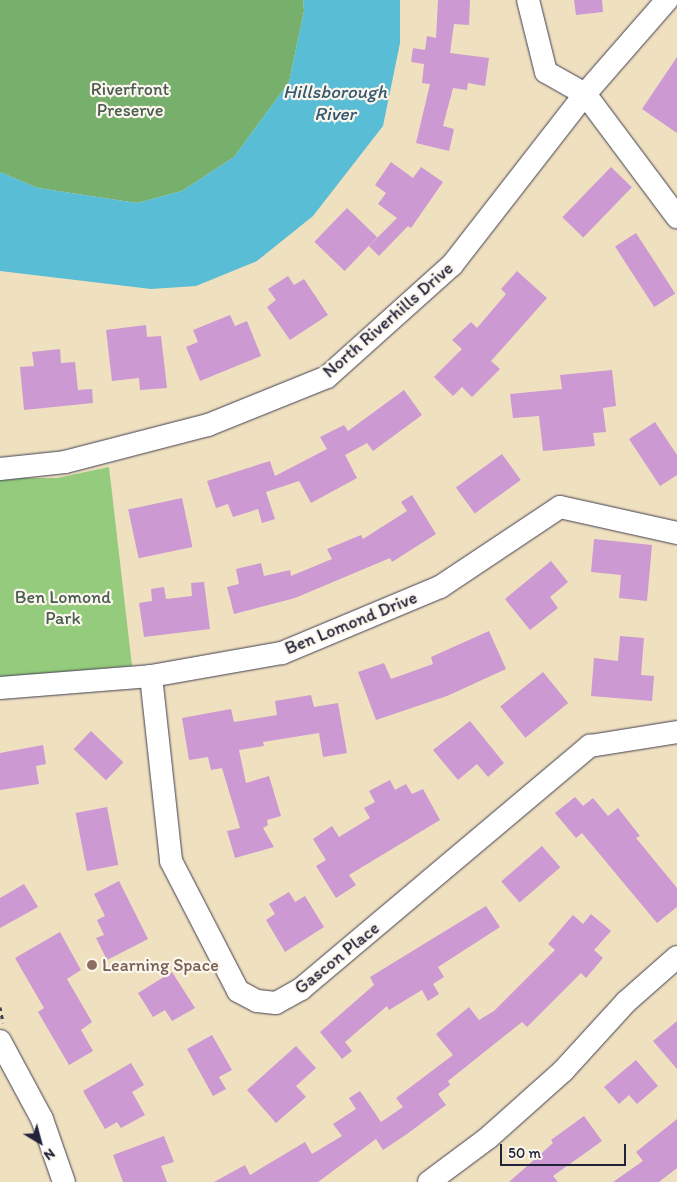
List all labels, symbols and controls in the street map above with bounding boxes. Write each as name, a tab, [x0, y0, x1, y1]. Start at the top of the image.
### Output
park label: Riverfront Preserve	[91, 79, 169, 122]
water label: Hillsborough River	[283, 81, 387, 125]
street label: North Riverhills Drive	[319, 258, 457, 382]
park label: Ben Lomond Park	[15, 587, 111, 630]
street label: Ben Lomond Drive	[282, 587, 420, 659]
street label: Gascon Place	[290, 917, 384, 999]
place label: Learning Space	[102, 954, 219, 976]
marker: Learning Space	[86, 959, 98, 971]
north arrow	[15, 1117, 65, 1167]
scale bar	[502, 1134, 628, 1166]
text: 50 m	[508, 1144, 541, 1162]
text: N	[40, 1145, 58, 1164]

